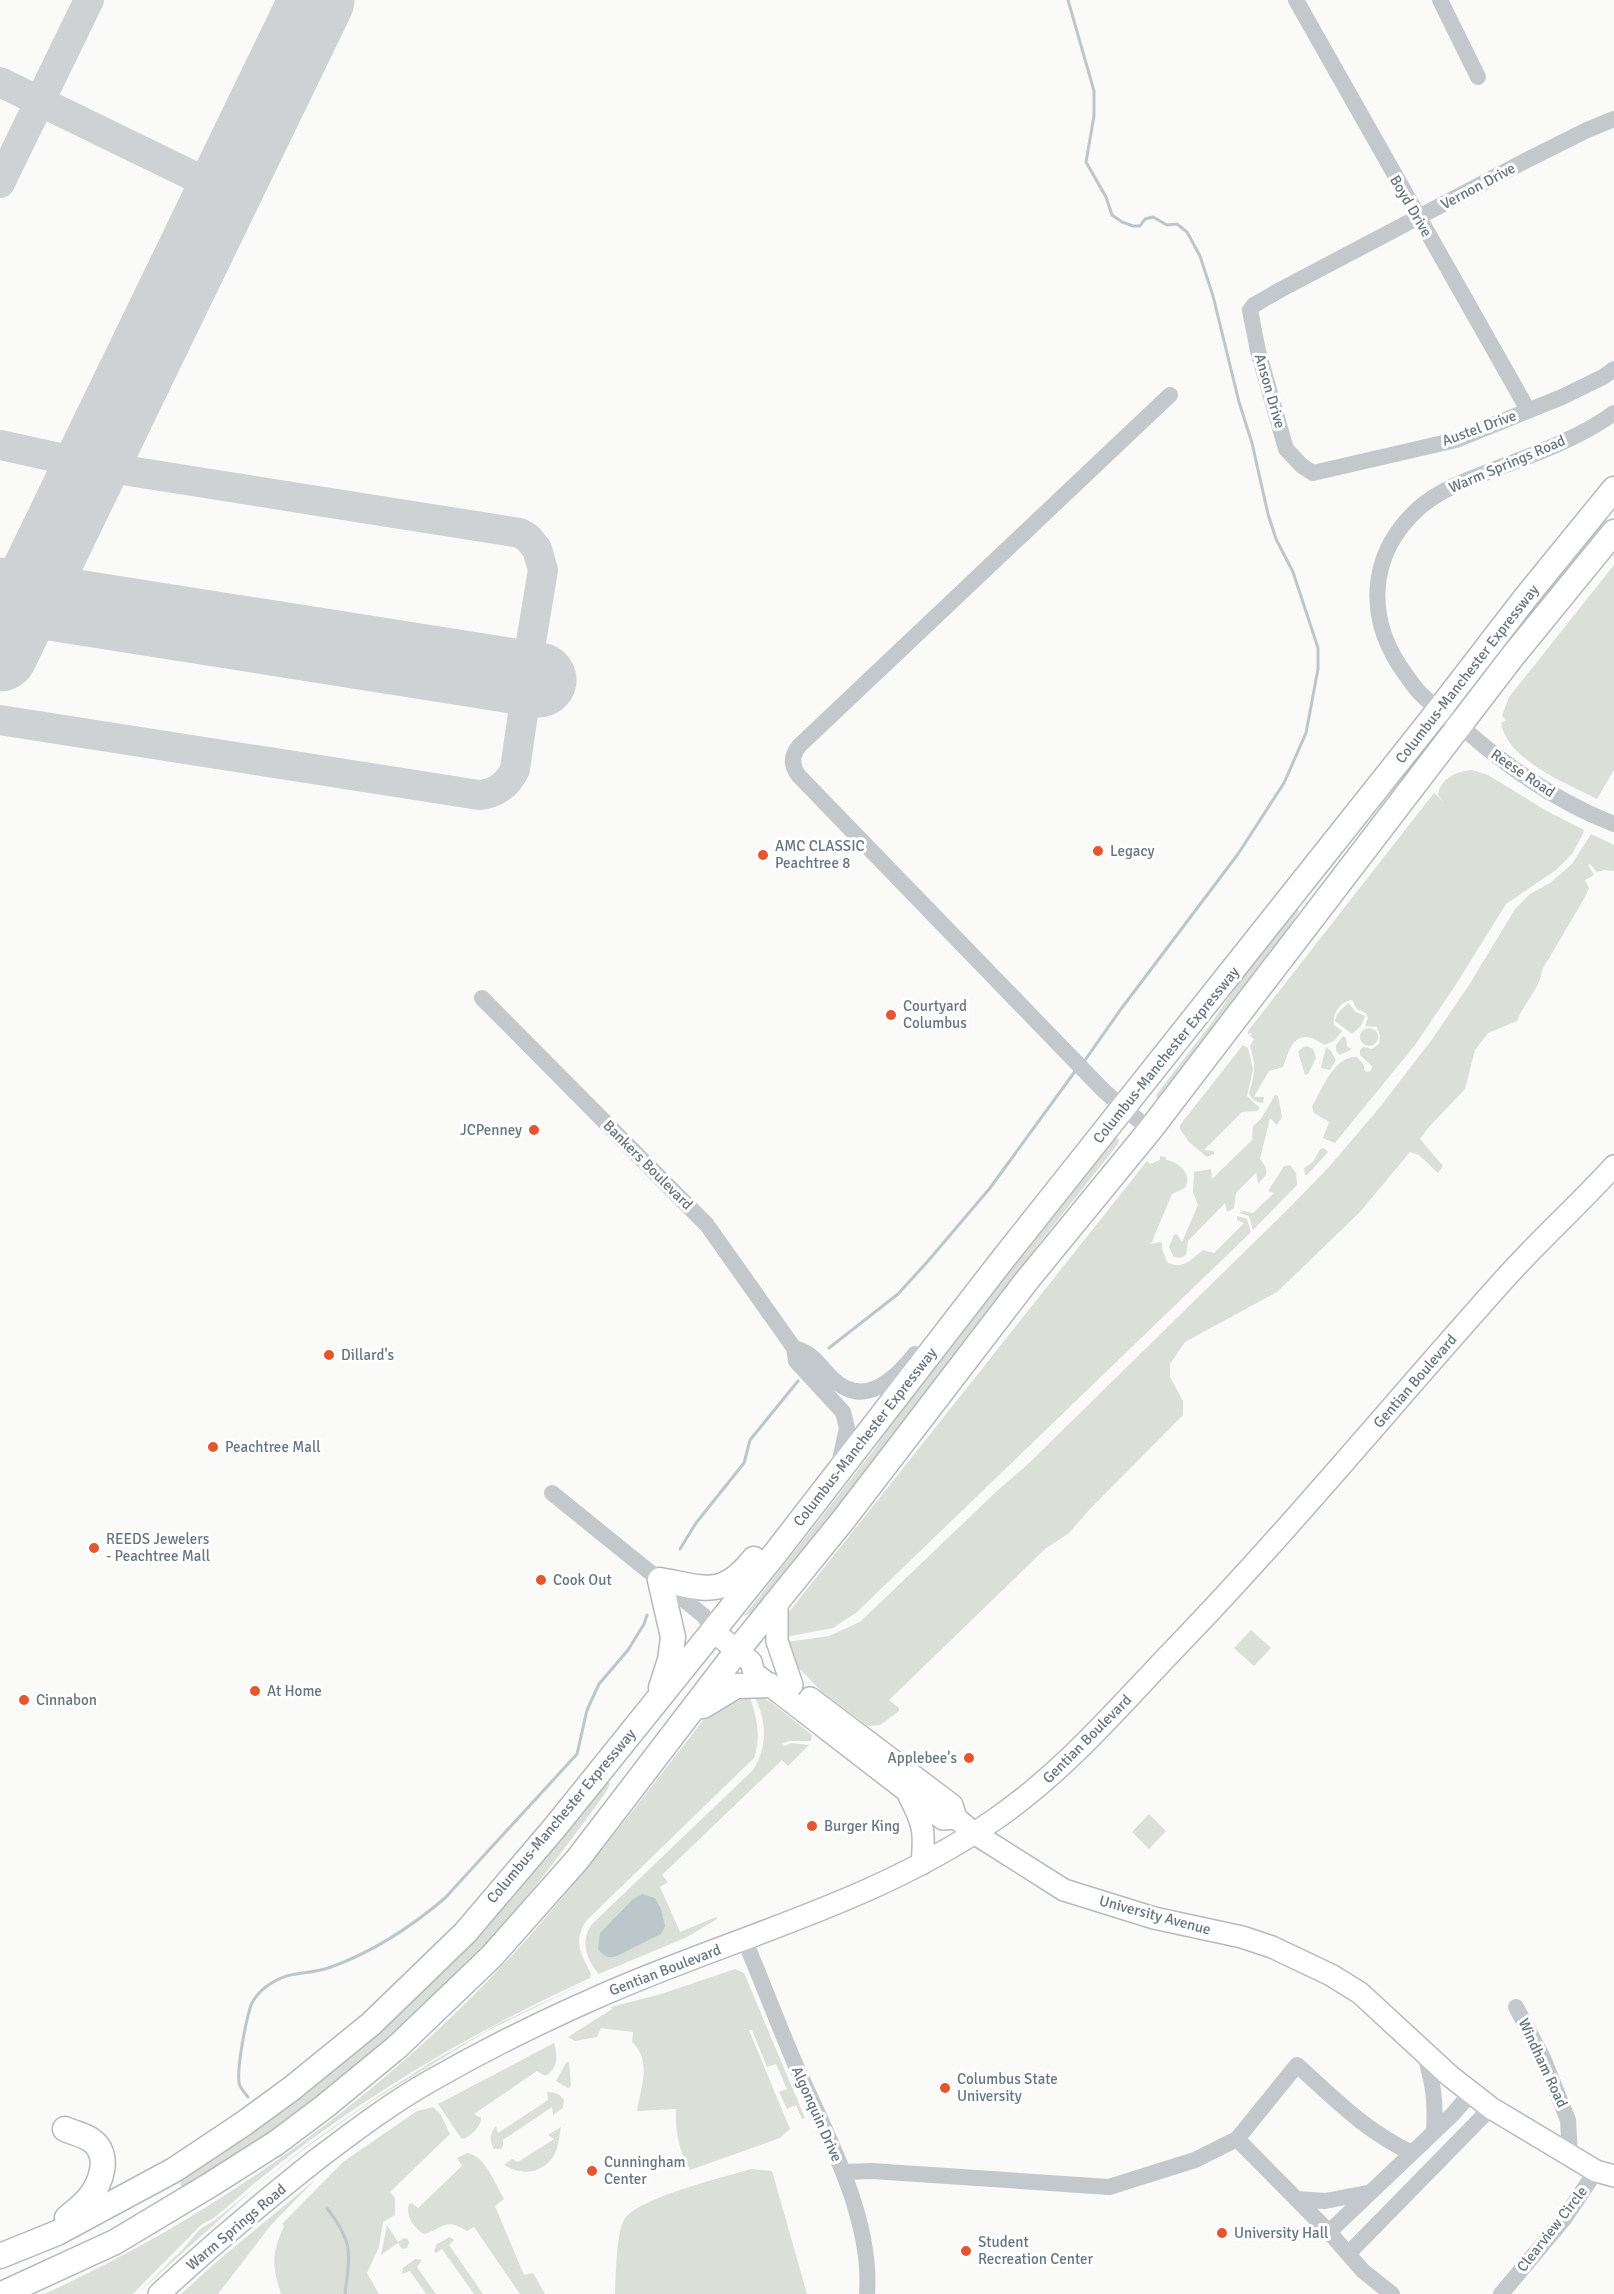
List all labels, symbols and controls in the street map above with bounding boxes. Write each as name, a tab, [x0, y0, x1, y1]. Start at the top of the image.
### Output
street label: Vernon Drive	[1438, 159, 1518, 213]
street label: Boyd Drive	[1386, 172, 1436, 240]
street label: Anson Drive	[1251, 352, 1289, 430]
street label: Austel Drive	[1439, 406, 1519, 450]
street label: Warm Springs Road	[1446, 431, 1568, 497]
street label: Columbus-Manchester Expressway	[1392, 581, 1542, 767]
street label: Reese Road	[1488, 745, 1558, 801]
place label: AMC CLASSIC Peachtree 8	[775, 837, 865, 872]
place label: Legacy	[1110, 842, 1155, 860]
marker: Legacy	[1091, 844, 1105, 858]
marker: AMC CLASSIC Peachtree 8	[756, 848, 770, 862]
street label: Columbus-Manchester Expressway	[1089, 963, 1243, 1147]
place label: Courtyard Columbus	[903, 997, 967, 1032]
marker: Courtyard Columbus	[884, 1008, 898, 1022]
street label: Bankers Boulevard	[599, 1116, 697, 1214]
place label: JCPenney	[460, 1121, 522, 1139]
marker: JCPenney	[527, 1123, 541, 1137]
street label: Gentian Boulevard	[1369, 1330, 1461, 1432]
street label: Columbus-Manchester Expressway	[790, 1344, 940, 1530]
place label: Dillard's	[341, 1346, 394, 1364]
marker: Dillard's	[322, 1348, 336, 1362]
place label: Peachtree Mall	[225, 1438, 321, 1456]
marker: Peachtree Mall	[206, 1440, 220, 1454]
place label: REEDS Jewelers - Peachtree Mall	[106, 1530, 210, 1565]
marker: REEDS Jewelers - Peachtree Mall	[87, 1541, 101, 1555]
place label: Cook Out	[553, 1571, 612, 1589]
marker: Cook Out	[534, 1573, 548, 1587]
place label: At Home	[267, 1682, 322, 1700]
marker: At Home	[248, 1684, 262, 1698]
place label: Cinnabon	[36, 1691, 97, 1709]
street label: Gentian Boulevard	[1039, 1691, 1135, 1787]
marker: Cinnabon	[17, 1693, 31, 1707]
street label: Columbus-Manchester Expressway	[483, 1725, 639, 1907]
place label: Applebee's	[888, 1749, 957, 1767]
marker: Applebee's	[962, 1751, 976, 1765]
place label: Burger King	[824, 1817, 900, 1835]
marker: Burger King	[805, 1819, 819, 1833]
street label: University Avenue	[1097, 1891, 1213, 1939]
street label: Gentian Boulevard	[607, 1940, 723, 2000]
street label: Windham Road	[1515, 2016, 1571, 2110]
street label: Algonquin Drive	[788, 2064, 846, 2164]
place label: Columbus State University	[957, 2070, 1058, 2105]
marker: Columbus State University	[938, 2081, 952, 2095]
place label: Cunningham Center	[604, 2153, 685, 2188]
marker: Cunningham Center	[585, 2164, 599, 2178]
street label: Warm Springs Road	[182, 2180, 290, 2274]
street label: Clearview Circle	[1513, 2183, 1591, 2275]
place label: University Hall	[1234, 2224, 1328, 2242]
marker: University Hall	[1215, 2226, 1229, 2240]
place label: Student Recreation Center	[978, 2233, 1094, 2268]
marker: Student Recreation Center	[959, 2244, 973, 2258]

